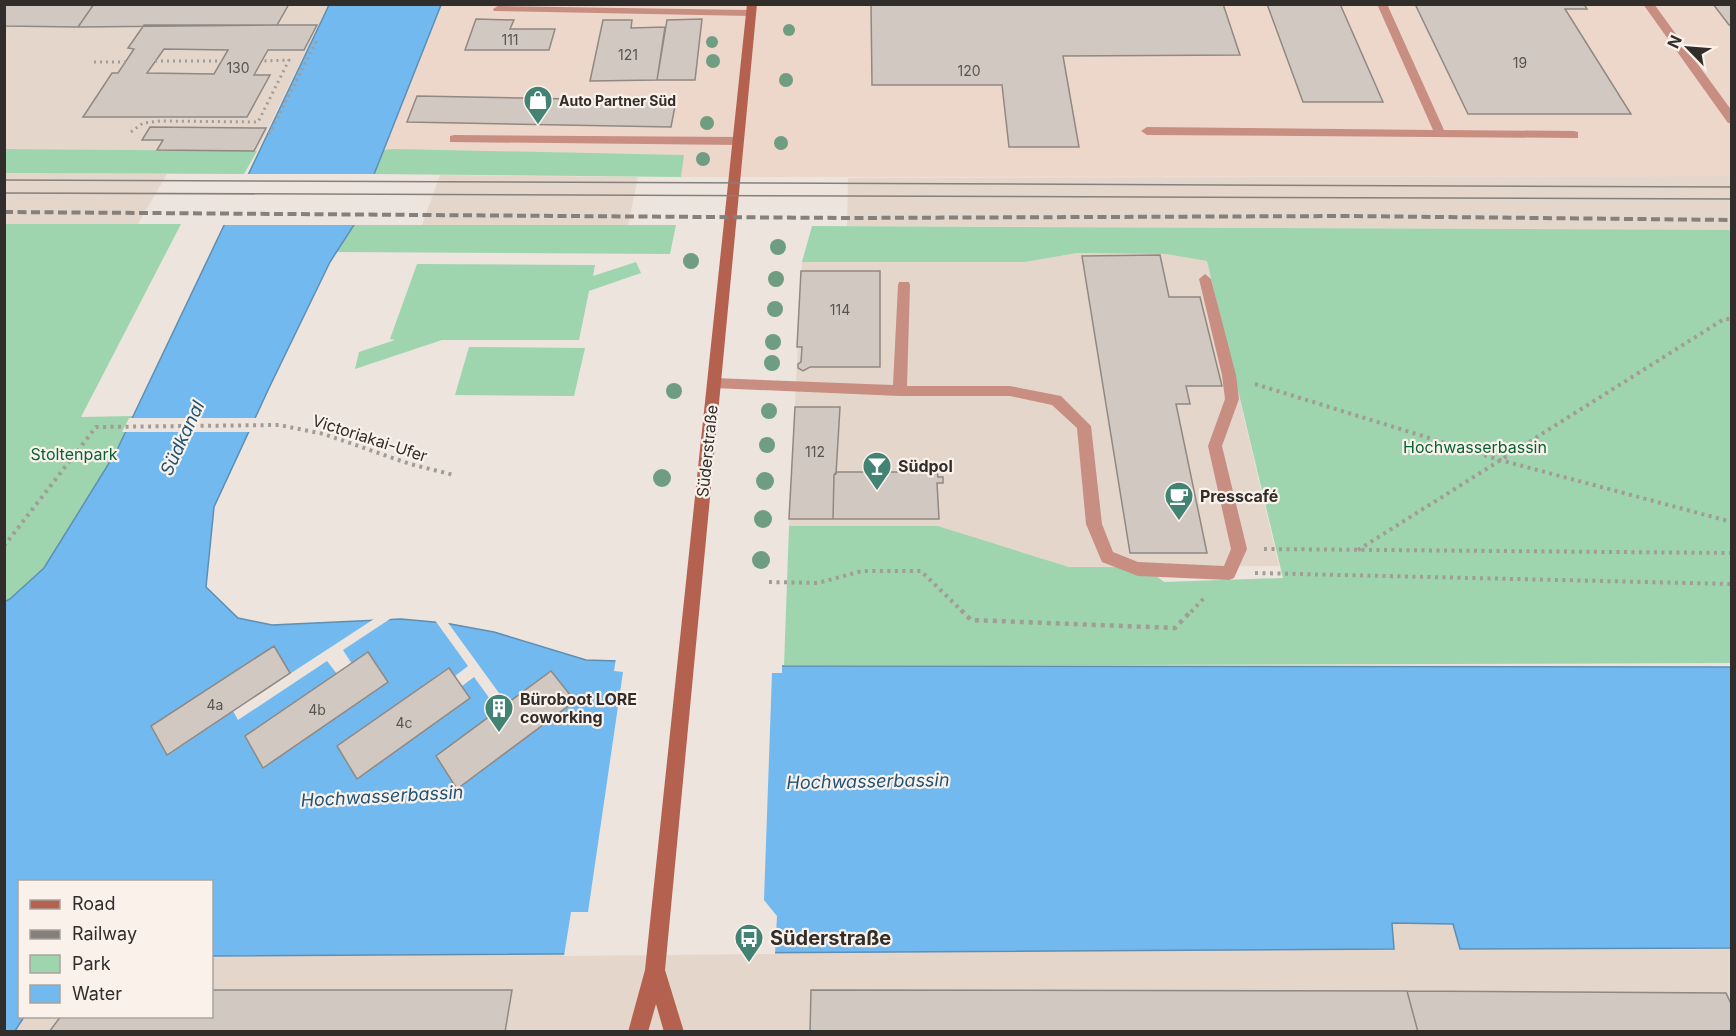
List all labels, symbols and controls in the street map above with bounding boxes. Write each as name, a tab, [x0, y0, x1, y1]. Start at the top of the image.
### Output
north arrow	[1658, 18, 1718, 78]
house number: 111	[501, 31, 519, 48]
text: N	[1663, 32, 1686, 51]
house number: 121	[618, 46, 638, 63]
house number: 19	[1513, 54, 1527, 71]
house number: 130	[226, 59, 250, 76]
house number: 120	[957, 62, 981, 79]
shop icon: Auto Partner Süd	[522, 84, 554, 126]
place label: Auto Partner Süd	[559, 92, 676, 109]
house number: 114	[830, 301, 850, 318]
water label: Südkanal	[156, 397, 209, 479]
street label: Süderstraße	[692, 404, 722, 498]
street label: Victoriakai-Ufer	[310, 410, 430, 466]
park label: Hochwasserbassin	[1403, 437, 1547, 457]
house number: 112	[805, 443, 825, 460]
park label: Stoltenpark	[31, 444, 118, 464]
bar icon: Südpol	[861, 450, 893, 492]
place label: Südpol	[898, 456, 953, 476]
cafe icon: Presscafé	[1163, 480, 1195, 522]
place label: Presscafé	[1200, 486, 1278, 506]
place label: Büroboot LORE coworking	[520, 689, 637, 727]
building icon: Büroboot LORE coworking	[483, 692, 515, 734]
house number: 4a	[207, 696, 223, 713]
house number: 4b	[308, 701, 326, 718]
house number: 4c	[395, 714, 413, 731]
water label: Hochwasserbassin	[786, 769, 950, 793]
water label: Hochwasserbassin	[300, 781, 464, 811]
legend	[18, 880, 213, 1018]
text: Road	[72, 893, 115, 914]
bus stop icon: Süderstraße	[733, 922, 765, 964]
text: Railway	[72, 923, 137, 944]
place label: Süderstraße	[770, 926, 891, 950]
text: Park	[72, 953, 111, 974]
text: Water	[72, 983, 122, 1004]

